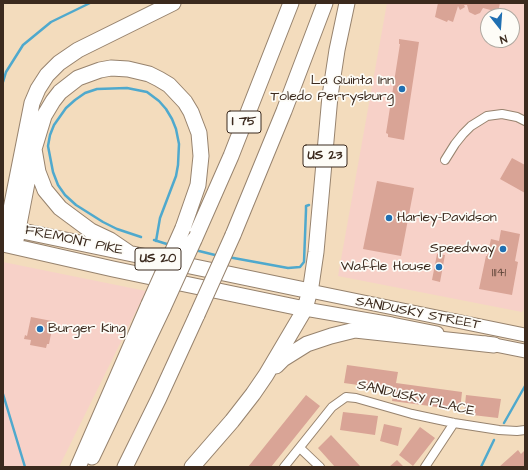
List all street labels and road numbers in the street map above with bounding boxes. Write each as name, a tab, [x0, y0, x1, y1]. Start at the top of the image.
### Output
road number: I 75	[227, 111, 261, 133]
road number: US 23	[303, 145, 347, 167]
street label: FREMONT PIKE	[23, 222, 125, 260]
road number: US 20	[135, 248, 181, 270]
street label: SANDUSKY STREET	[354, 294, 482, 334]
street label: SANDUSKY PLACE	[356, 377, 476, 421]

